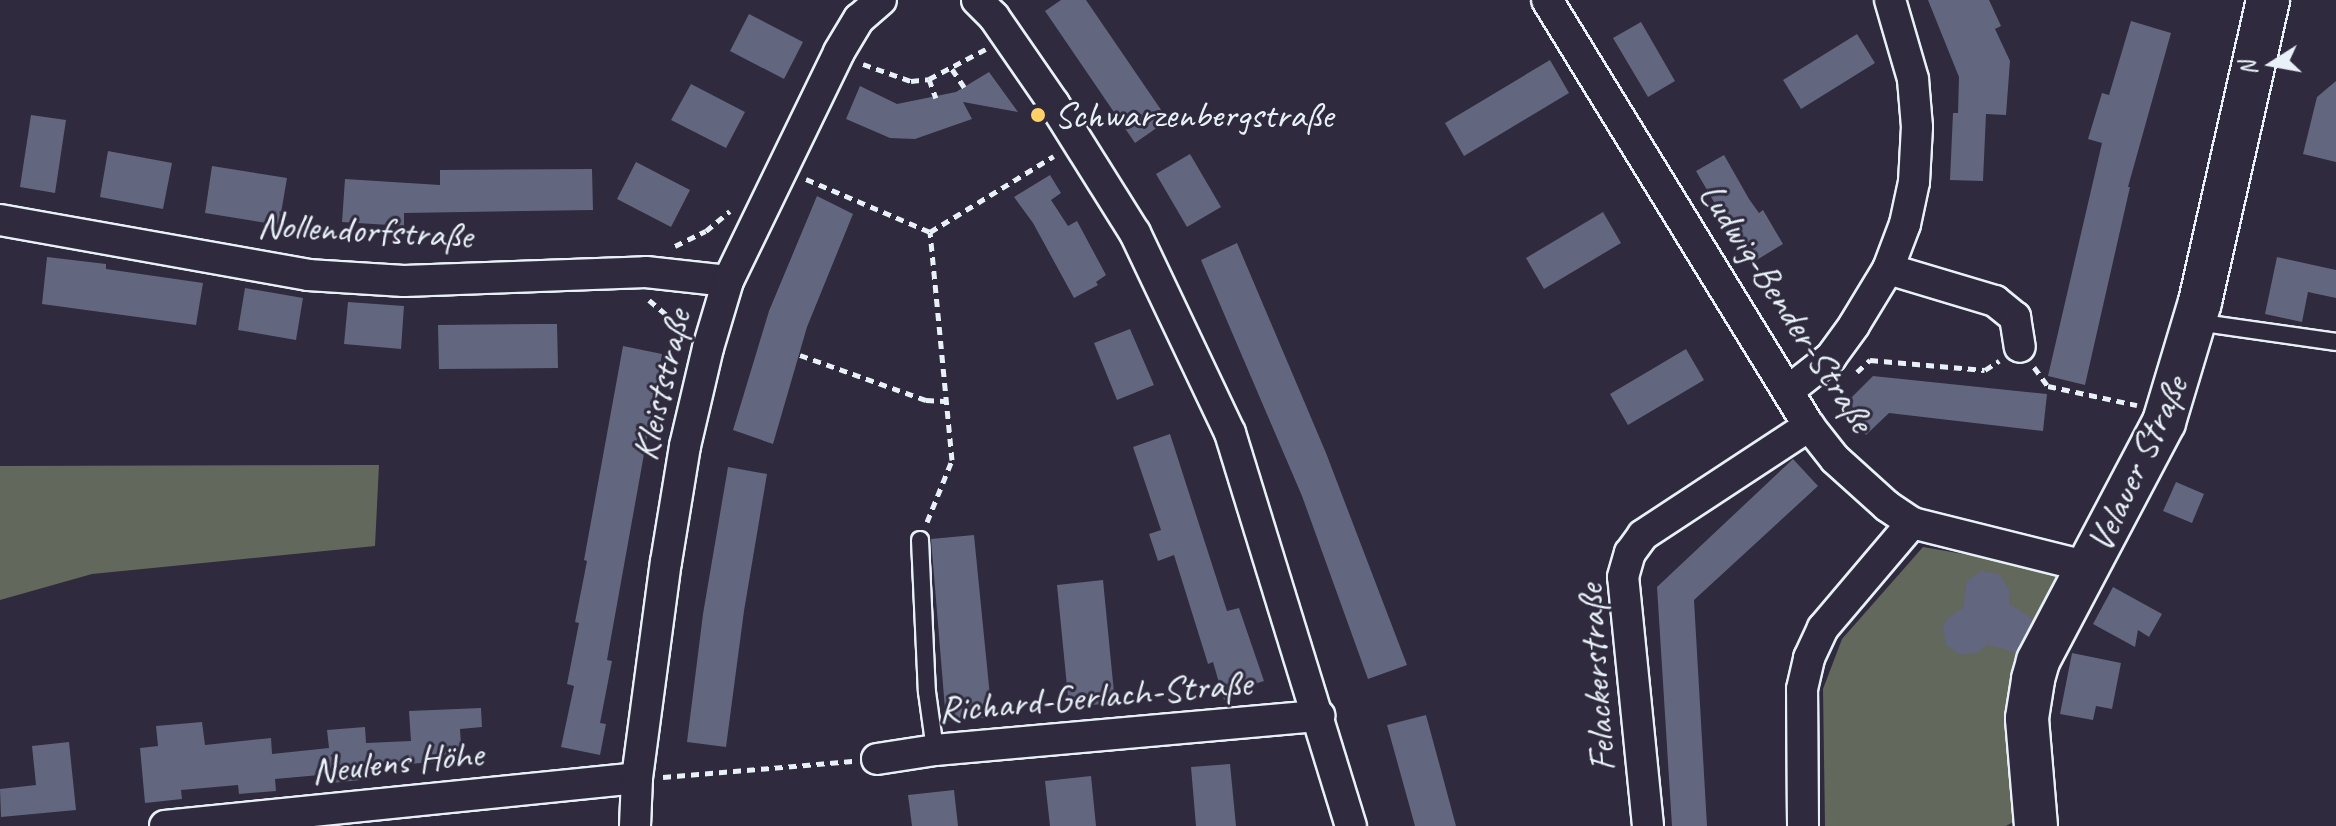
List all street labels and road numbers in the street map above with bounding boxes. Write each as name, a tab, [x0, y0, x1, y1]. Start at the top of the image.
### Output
street label: Ludwig-Bender-Straße	[1689, 174, 1885, 440]
street label: Nollendorfstraße	[257, 202, 473, 258]
street label: Kleiststraße	[622, 305, 700, 465]
street label: Velauer Straße	[2076, 368, 2198, 560]
street label: Felackerstraße	[1567, 583, 1625, 773]
street label: Richard-Gerlach-Straße	[936, 660, 1254, 732]
street label: Neulens Höhe	[309, 730, 485, 794]

